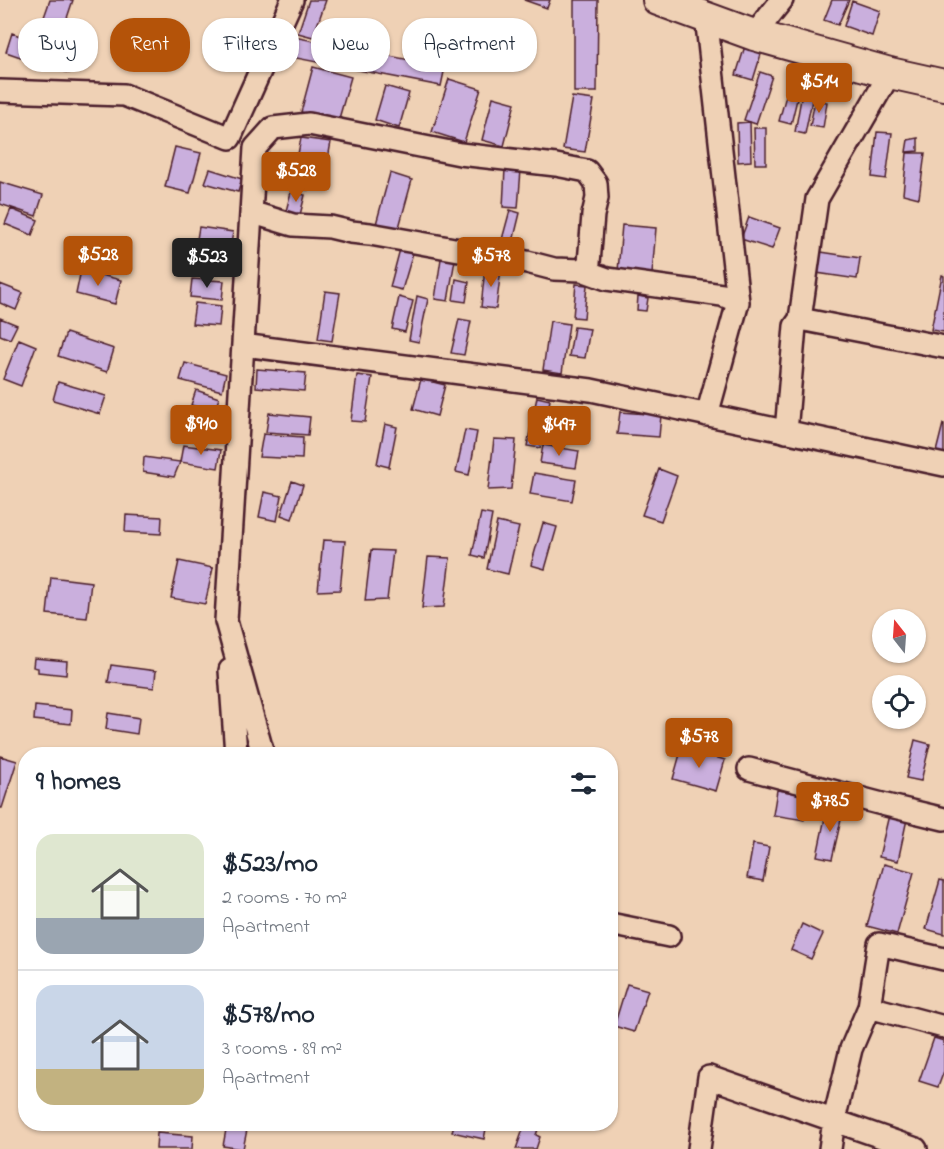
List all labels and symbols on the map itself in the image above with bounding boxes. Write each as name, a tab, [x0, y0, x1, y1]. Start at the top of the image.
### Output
pin: $514	[783, 63, 855, 114]
pin: $528	[260, 152, 332, 203]
pin: $528	[62, 236, 134, 287]
pin: $578	[455, 237, 527, 288]
pin: $523	[171, 238, 243, 289]
pin: $910	[165, 405, 237, 456]
pin: $497	[523, 406, 595, 457]
north arrow	[872, 609, 926, 663]
pin: $578	[663, 718, 735, 769]
pin: $785	[794, 782, 866, 833]

